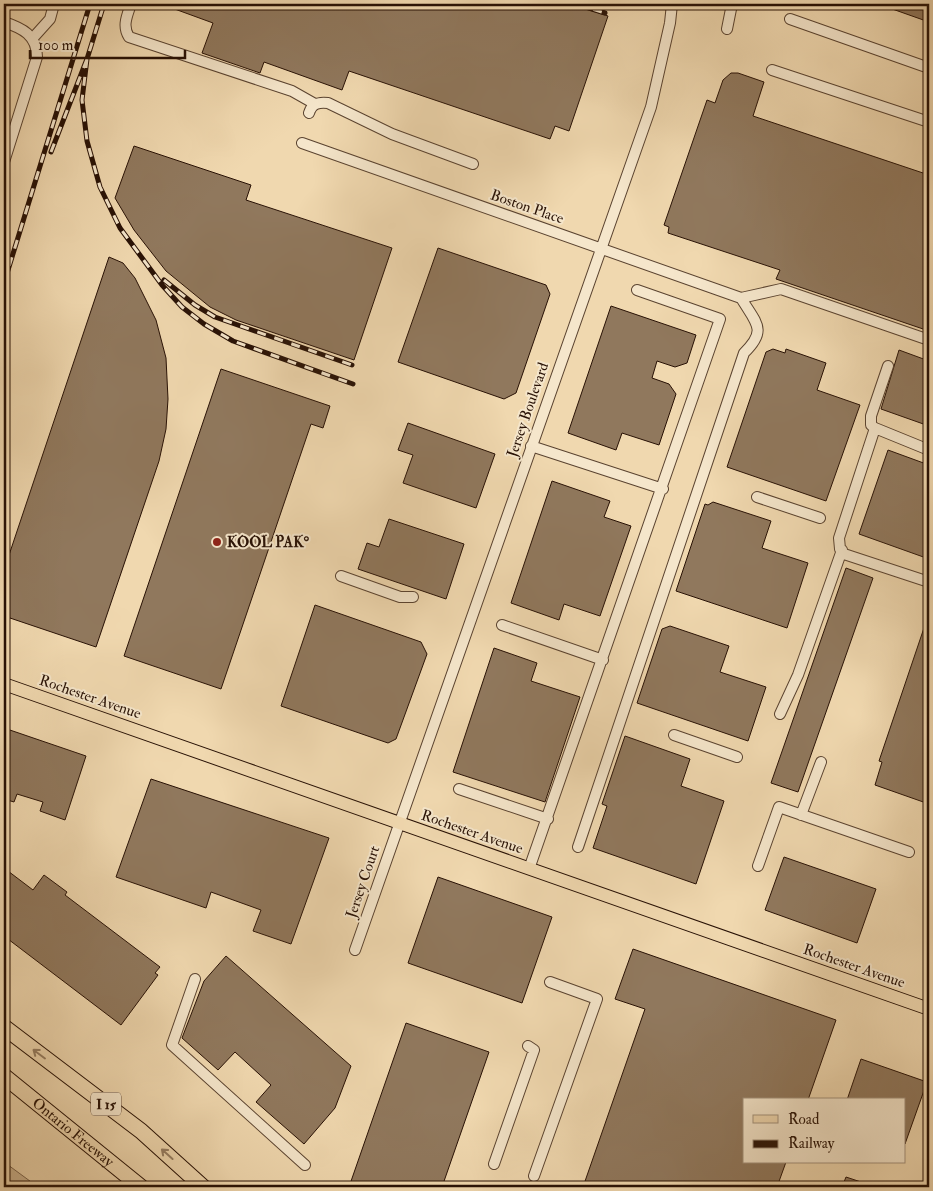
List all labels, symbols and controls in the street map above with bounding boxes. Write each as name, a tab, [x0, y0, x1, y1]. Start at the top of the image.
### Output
scale bar	[30, 28, 185, 60]
text: 100 m	[38, 36, 74, 55]
street label: Boston Place	[488, 186, 566, 228]
street label: Jersey Boulevard	[503, 359, 554, 461]
place label: KOOL PAK°	[227, 533, 310, 552]
marker: KOOL PAK°	[211, 536, 223, 548]
street label: Rochester Avenue	[37, 671, 143, 723]
street label: Rochester Avenue	[419, 806, 525, 858]
street label: Jersey Court	[341, 843, 385, 922]
street label: Rochester Avenue	[801, 940, 907, 992]
one-way arrow	[33, 1049, 46, 1060]
road number: I 15	[91, 1092, 121, 1116]
street label: Ontario Freeway	[28, 1093, 118, 1171]
legend	[743, 1098, 906, 1164]
text: Road	[788, 1110, 820, 1129]
text: Railway	[788, 1134, 835, 1153]
one-way arrow	[161, 1149, 174, 1160]

